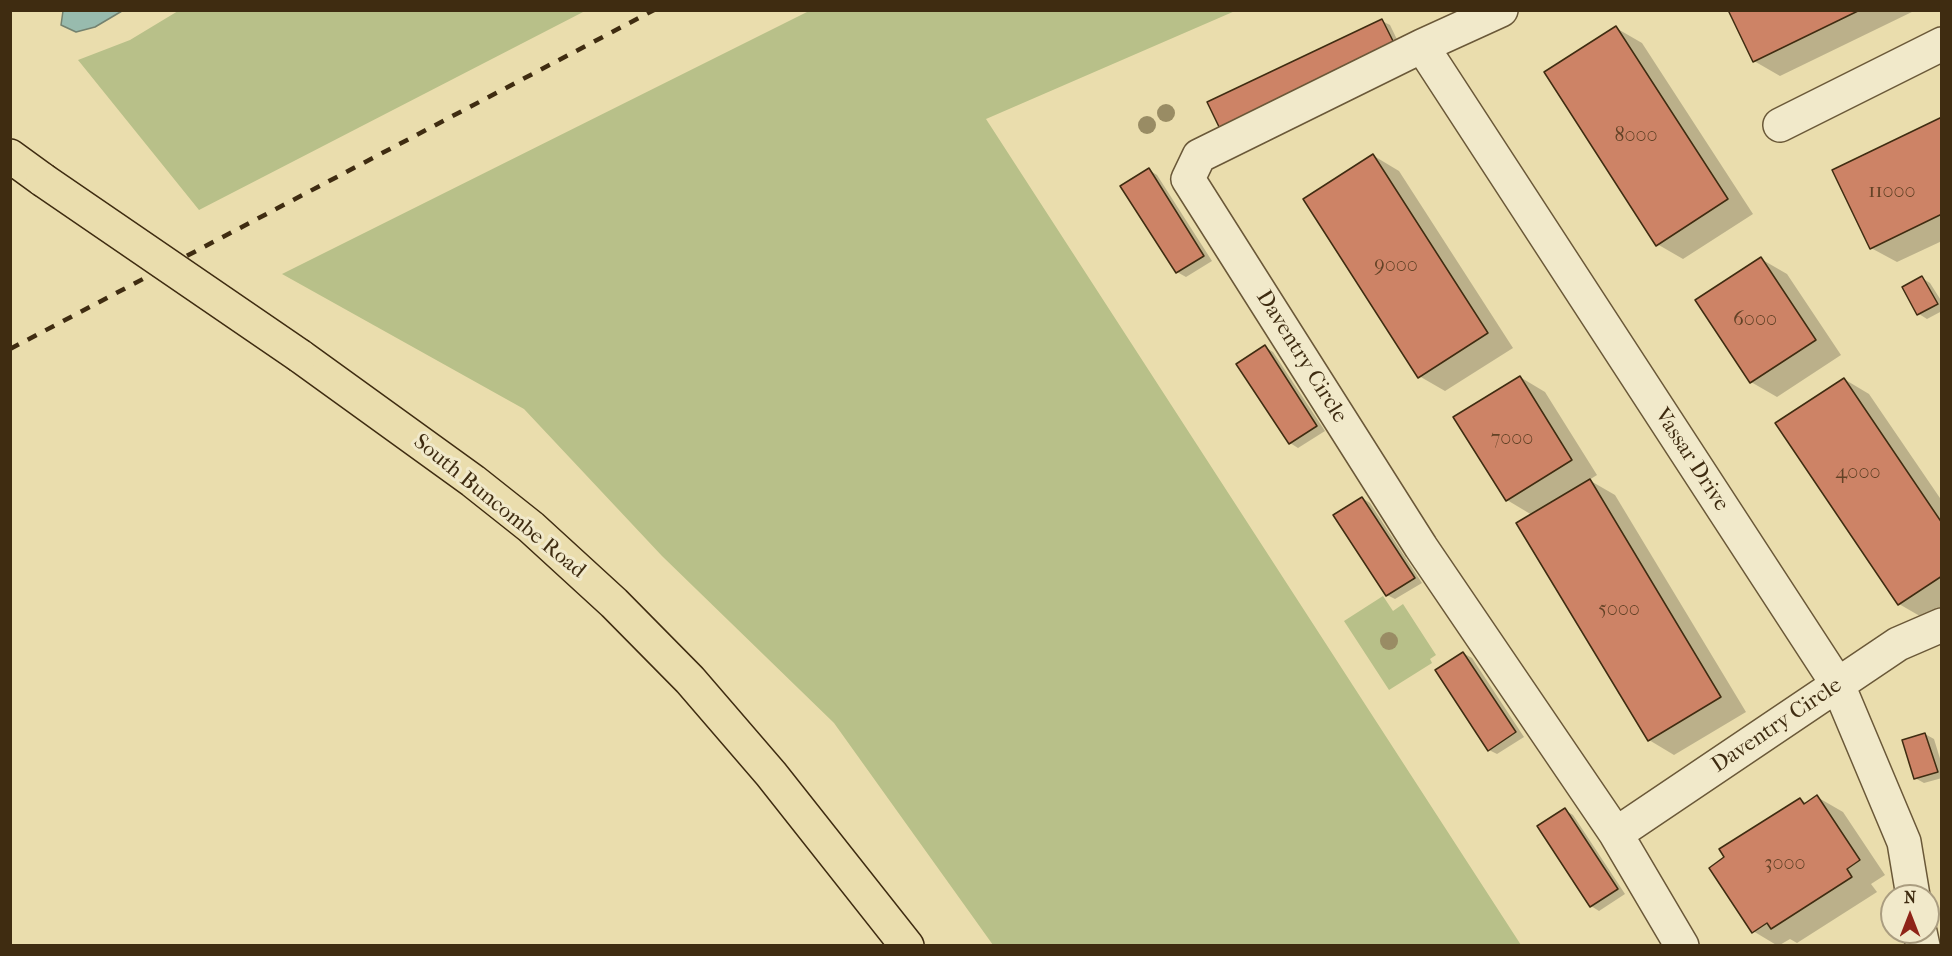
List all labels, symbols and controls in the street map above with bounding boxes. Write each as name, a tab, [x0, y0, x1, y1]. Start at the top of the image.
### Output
house number: 8000	[1614, 124, 1658, 148]
house number: 11000	[1868, 180, 1916, 204]
house number: 9000	[1374, 254, 1418, 278]
street label: Daventry Circle	[1250, 286, 1352, 428]
house number: 6000	[1733, 308, 1777, 332]
street label: Vassar Drive	[1648, 404, 1734, 516]
house number: 7000	[1491, 427, 1533, 451]
street label: South Buncombe Road	[408, 429, 590, 585]
house number: 4000	[1836, 461, 1880, 485]
house number: 5000	[1598, 598, 1640, 622]
street label: Daventry Circle	[1707, 673, 1847, 779]
house number: 3000	[1764, 852, 1806, 876]
north arrow	[1880, 884, 1940, 944]
text: N	[1904, 888, 1916, 907]

